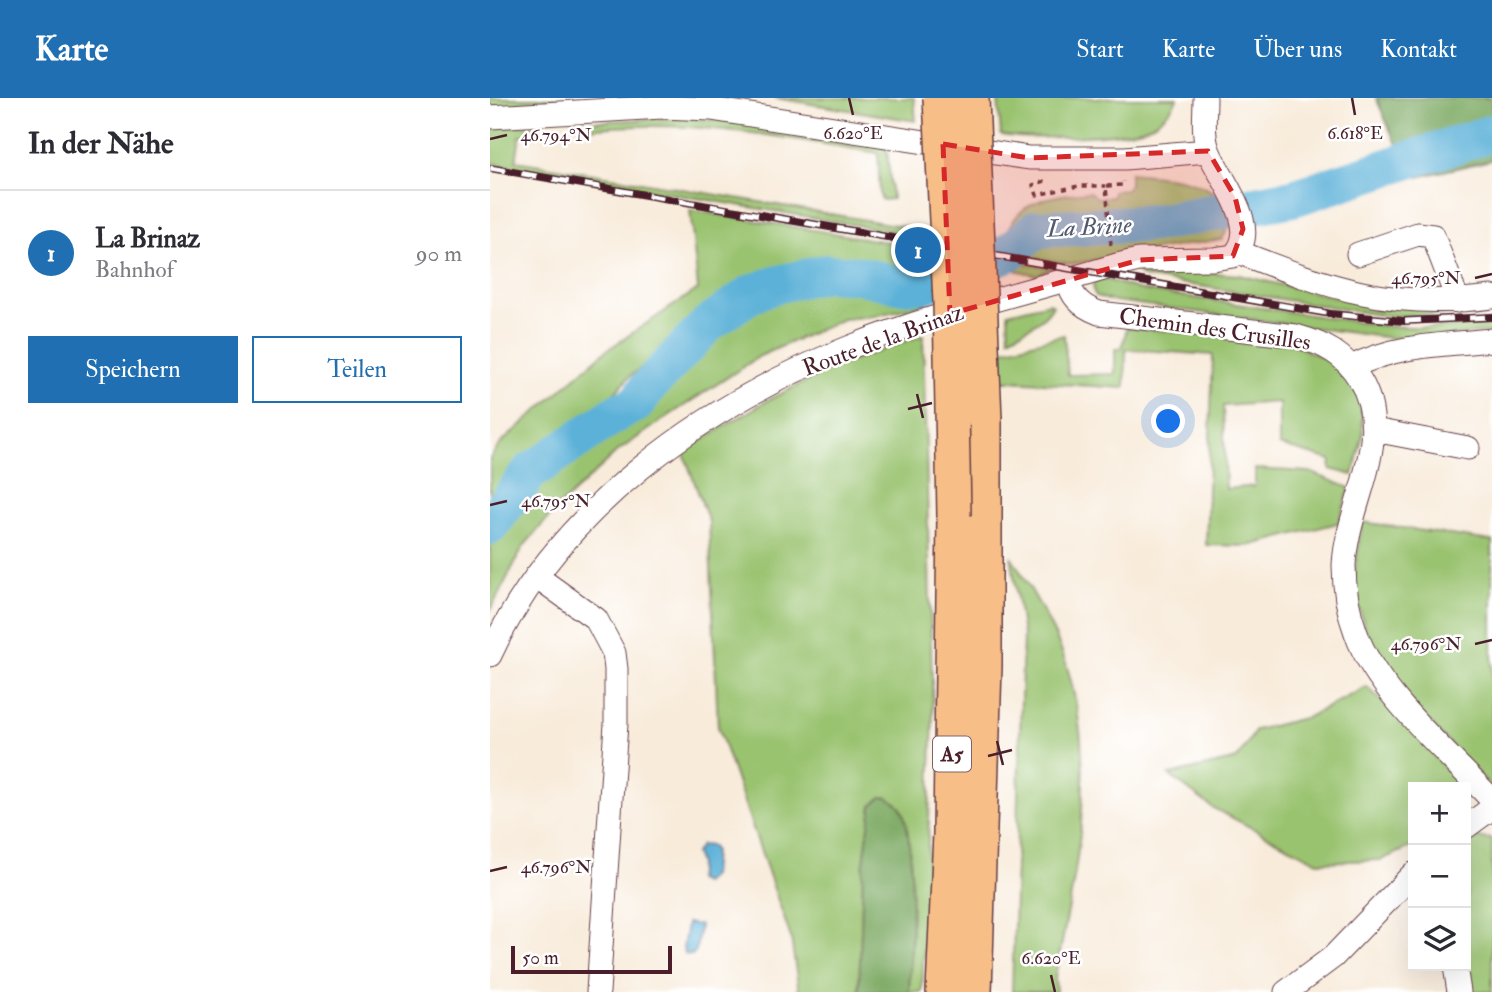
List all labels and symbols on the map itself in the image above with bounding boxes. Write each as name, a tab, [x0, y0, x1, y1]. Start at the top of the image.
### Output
text: 6.620°E	[823, 122, 883, 145]
text: 6.618°E	[1327, 122, 1383, 145]
text: 46.794°N	[520, 124, 592, 147]
water label: La Brine	[1045, 209, 1133, 245]
pin: 1	[895, 224, 941, 276]
text: 46.795°N	[1391, 267, 1461, 290]
street label: Route de la Brinaz	[799, 297, 967, 383]
street label: Chemin des Crusilles	[1117, 301, 1313, 357]
your location	[1151, 404, 1185, 438]
text: 46.795°N	[521, 490, 591, 513]
text: 46.796°N	[1391, 633, 1461, 656]
road number: A5	[933, 736, 971, 772]
text: 46.796°N	[521, 856, 591, 879]
scale bar	[511, 943, 672, 975]
text: 6.620°E	[1021, 947, 1081, 970]

